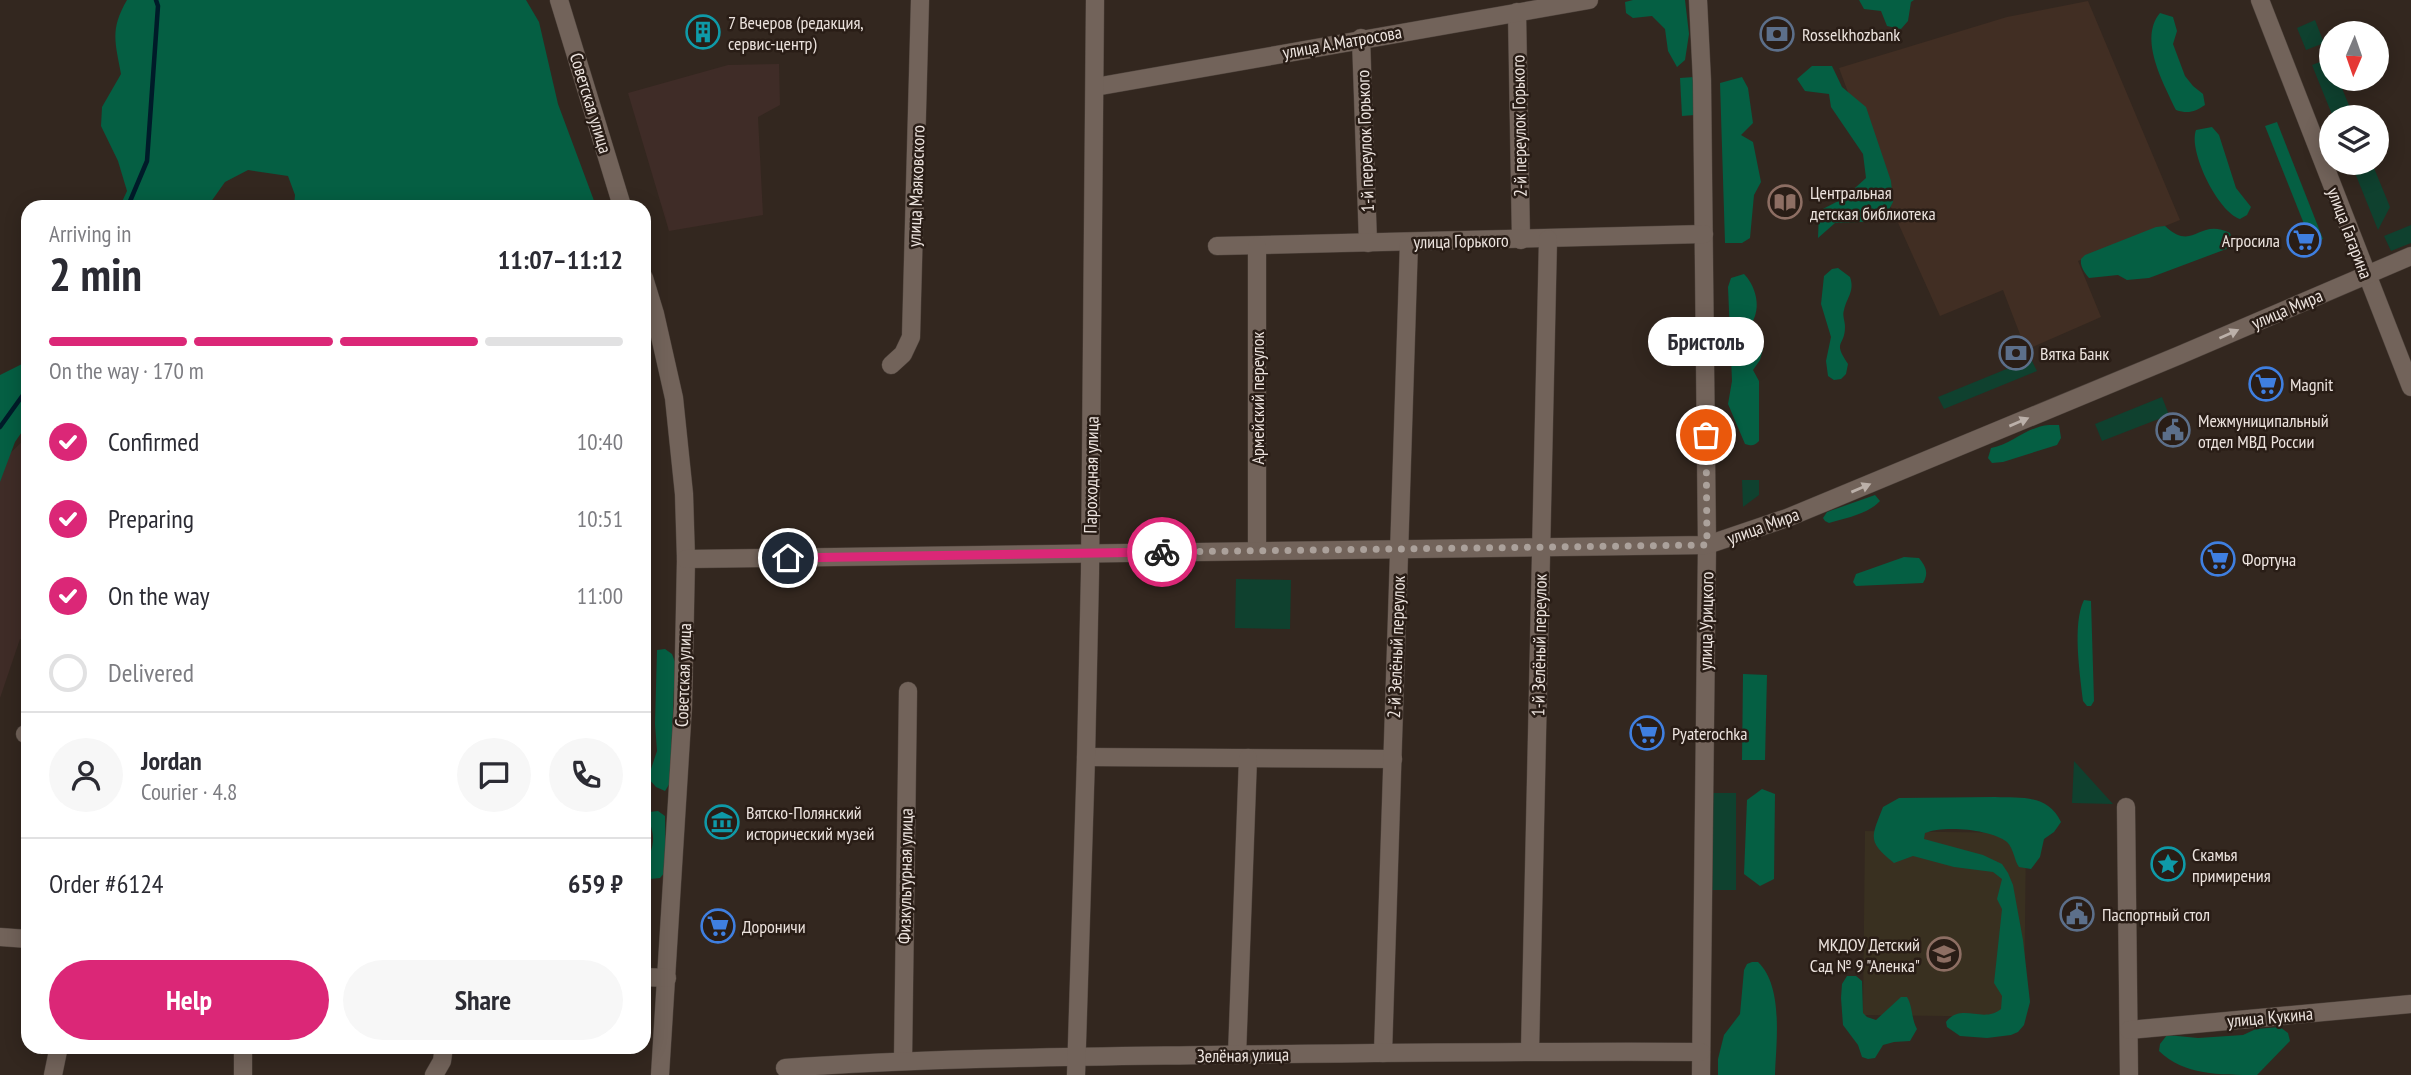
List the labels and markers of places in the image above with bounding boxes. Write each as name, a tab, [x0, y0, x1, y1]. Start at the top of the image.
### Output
place label: 7 Вечеров (редакция, сервис-центр)	[728, 11, 864, 55]
building icon: 7 Вечеров (редакция, сервис-центр)	[684, 13, 722, 51]
bank icon: Rosselkhozbank	[1758, 15, 1796, 53]
place label: Rosselkhozbank	[1802, 23, 1900, 46]
place label: Центральная детская библиотека	[1810, 181, 1936, 225]
library icon: Центральная детская библиотека	[1766, 183, 1804, 221]
supermarket icon: Агросила	[2285, 221, 2323, 259]
place label: Агросила	[2222, 229, 2280, 252]
callout: Бристоль	[1648, 316, 1764, 365]
bank icon: Вятка Банк	[1997, 334, 2035, 372]
place label: Вятка Банк	[2040, 342, 2109, 365]
supermarket icon: Magnit	[2247, 365, 2285, 403]
place label: Magnit	[2290, 373, 2333, 396]
pin	[1676, 405, 1736, 465]
place label: Межмуниципальный отдел МВД России	[2198, 409, 2329, 453]
public building icon: Межмуниципальный отдел МВД России	[2154, 411, 2192, 449]
pin	[758, 528, 818, 588]
supermarket icon: Фортуна	[2199, 540, 2237, 578]
place label: Фортуна	[2242, 548, 2296, 571]
supermarket icon: Pyaterochka	[1628, 714, 1666, 752]
place label: Pyaterochka	[1672, 722, 1748, 745]
place label: Вятско-Полянский исторический музей	[746, 801, 874, 845]
museum icon: Вятско-Полянский исторический музей	[703, 803, 741, 841]
place label: Скамья примирения	[2192, 843, 2271, 887]
place icon: Скамья примирения	[2149, 845, 2187, 883]
public building icon: Паспортный стол	[2058, 895, 2096, 933]
place label: Паспортный стол	[2102, 903, 2210, 926]
supermarket icon: Дороничи	[699, 907, 737, 945]
place label: Дороничи	[742, 915, 806, 938]
place label: МКДОУ Детский Сад № 9 "Аленка"	[1810, 933, 1920, 977]
school or university icon: МКДОУ Детский Сад № 9 "Аленка"	[1925, 935, 1963, 973]

